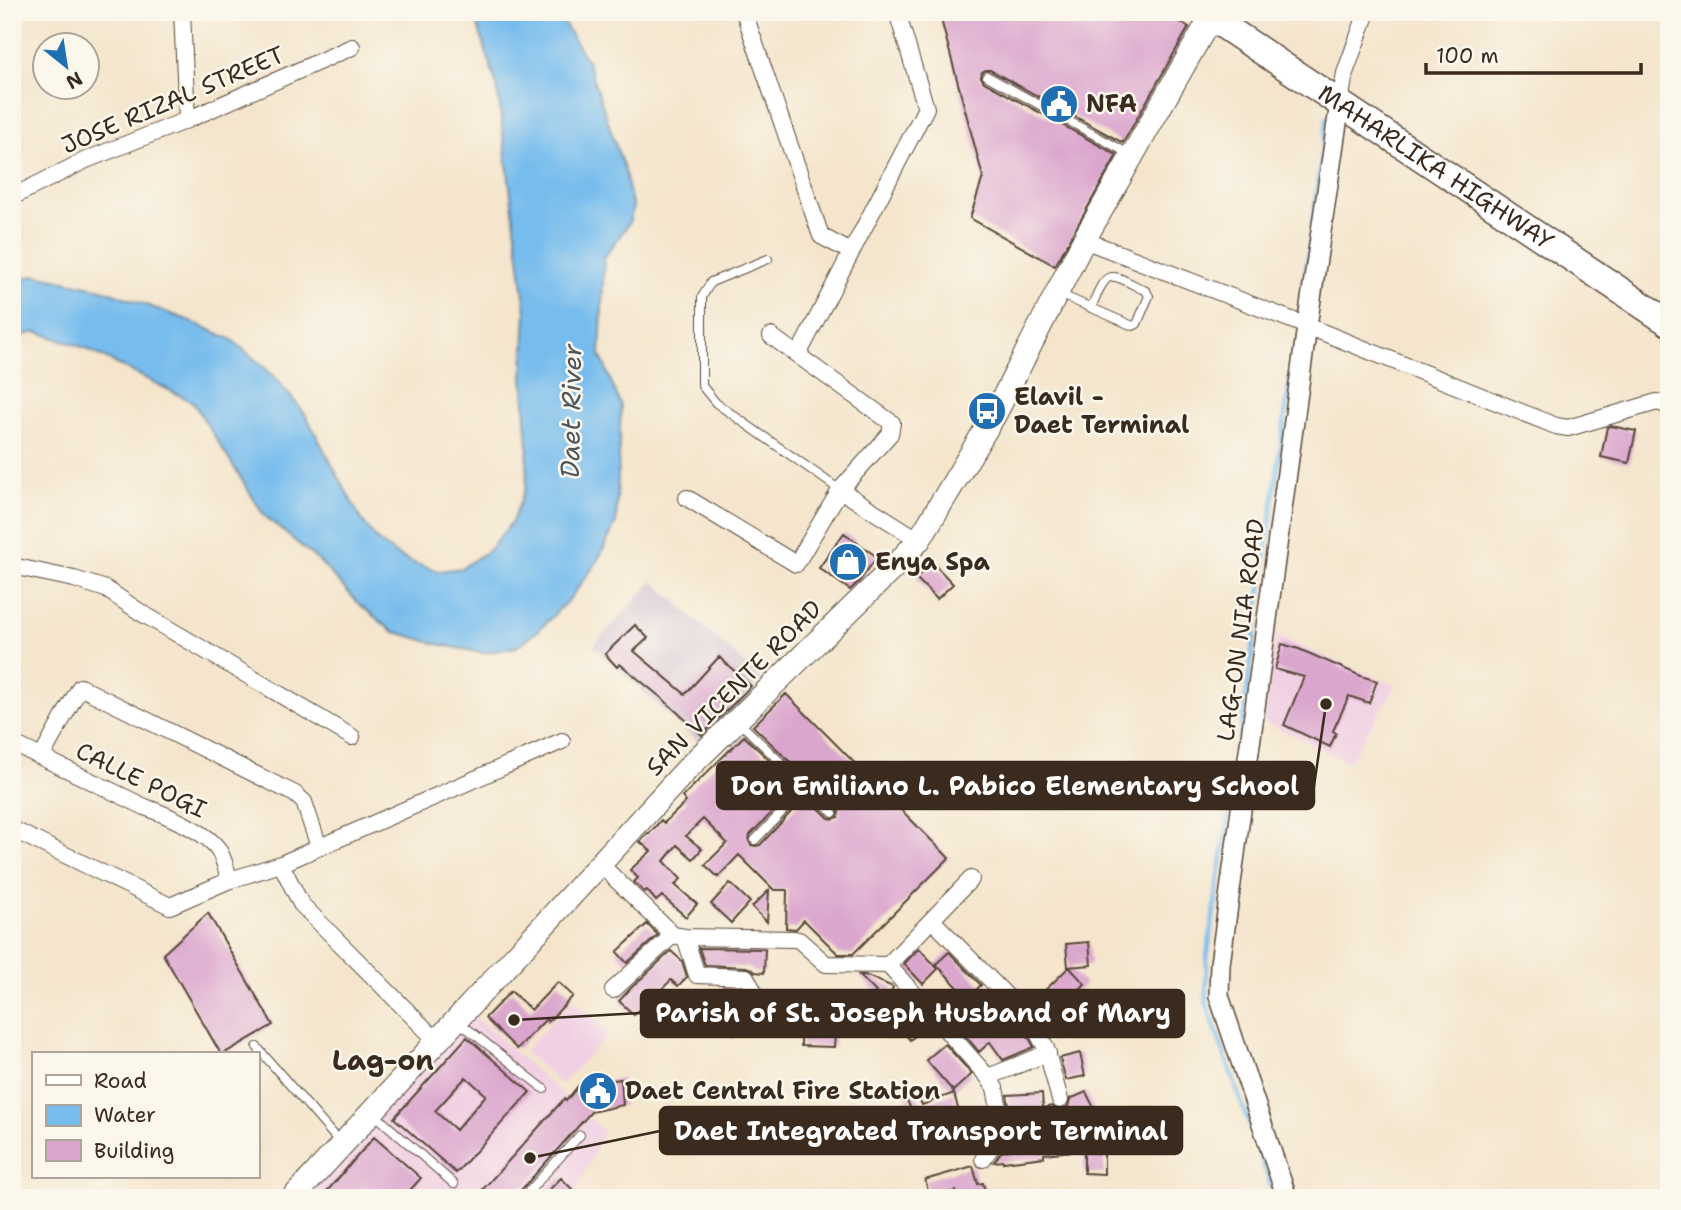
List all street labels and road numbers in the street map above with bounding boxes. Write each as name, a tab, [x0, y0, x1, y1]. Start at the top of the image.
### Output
street label: JOSE RIZAL STREET	[57, 38, 289, 161]
street label: MAHARLIKA HIGHWAY	[1312, 77, 1560, 258]
street label: LAG-ON NIA ROAD	[1210, 517, 1272, 743]
street label: SAN VICENTE ROAD	[639, 593, 829, 783]
street label: CALLE POGI	[70, 735, 212, 825]

